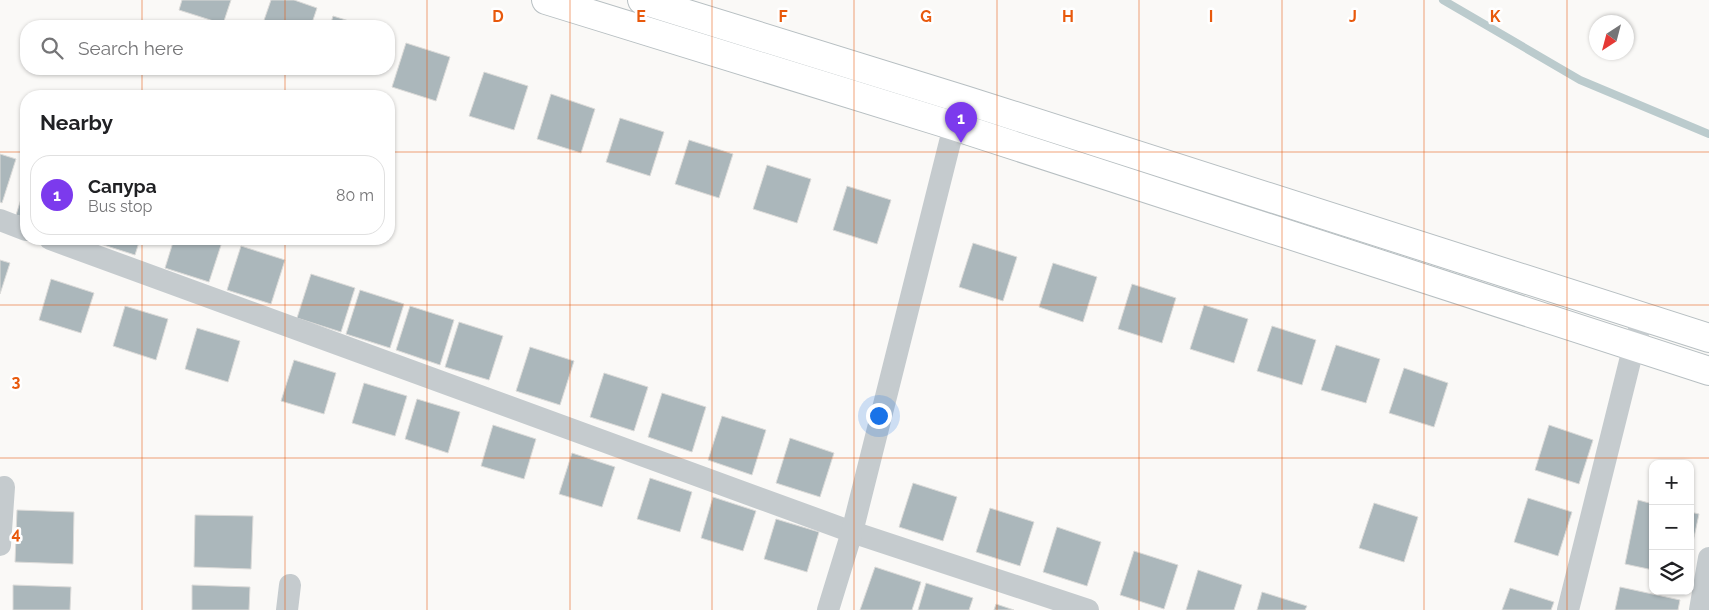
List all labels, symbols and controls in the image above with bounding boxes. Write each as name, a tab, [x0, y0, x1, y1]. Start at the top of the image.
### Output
text: D	[492, 7, 504, 26]
text: E	[636, 7, 646, 26]
text: F	[778, 7, 788, 26]
text: G	[920, 7, 932, 26]
text: H	[1062, 7, 1074, 26]
text: I	[1209, 7, 1213, 26]
text: J	[1349, 7, 1357, 26]
text: K	[1490, 7, 1501, 26]
north arrow	[1589, 15, 1634, 60]
search box	[20, 20, 395, 75]
icon: search	[38, 34, 66, 62]
text: Search here	[78, 37, 184, 59]
pin: 1	[945, 102, 977, 143]
text: Nearby	[40, 110, 113, 135]
text: Сапура	[88, 175, 157, 197]
text: 1	[53, 186, 61, 205]
text: 80 m	[336, 186, 374, 205]
text: Bus stop	[88, 197, 152, 216]
text: 3	[12, 372, 21, 391]
your location	[866, 403, 892, 429]
map controls	[1649, 460, 1694, 595]
button: +	[1649, 460, 1694, 505]
button: −	[1649, 505, 1694, 550]
text: 4	[11, 524, 21, 543]
button: layers	[1649, 550, 1694, 595]

